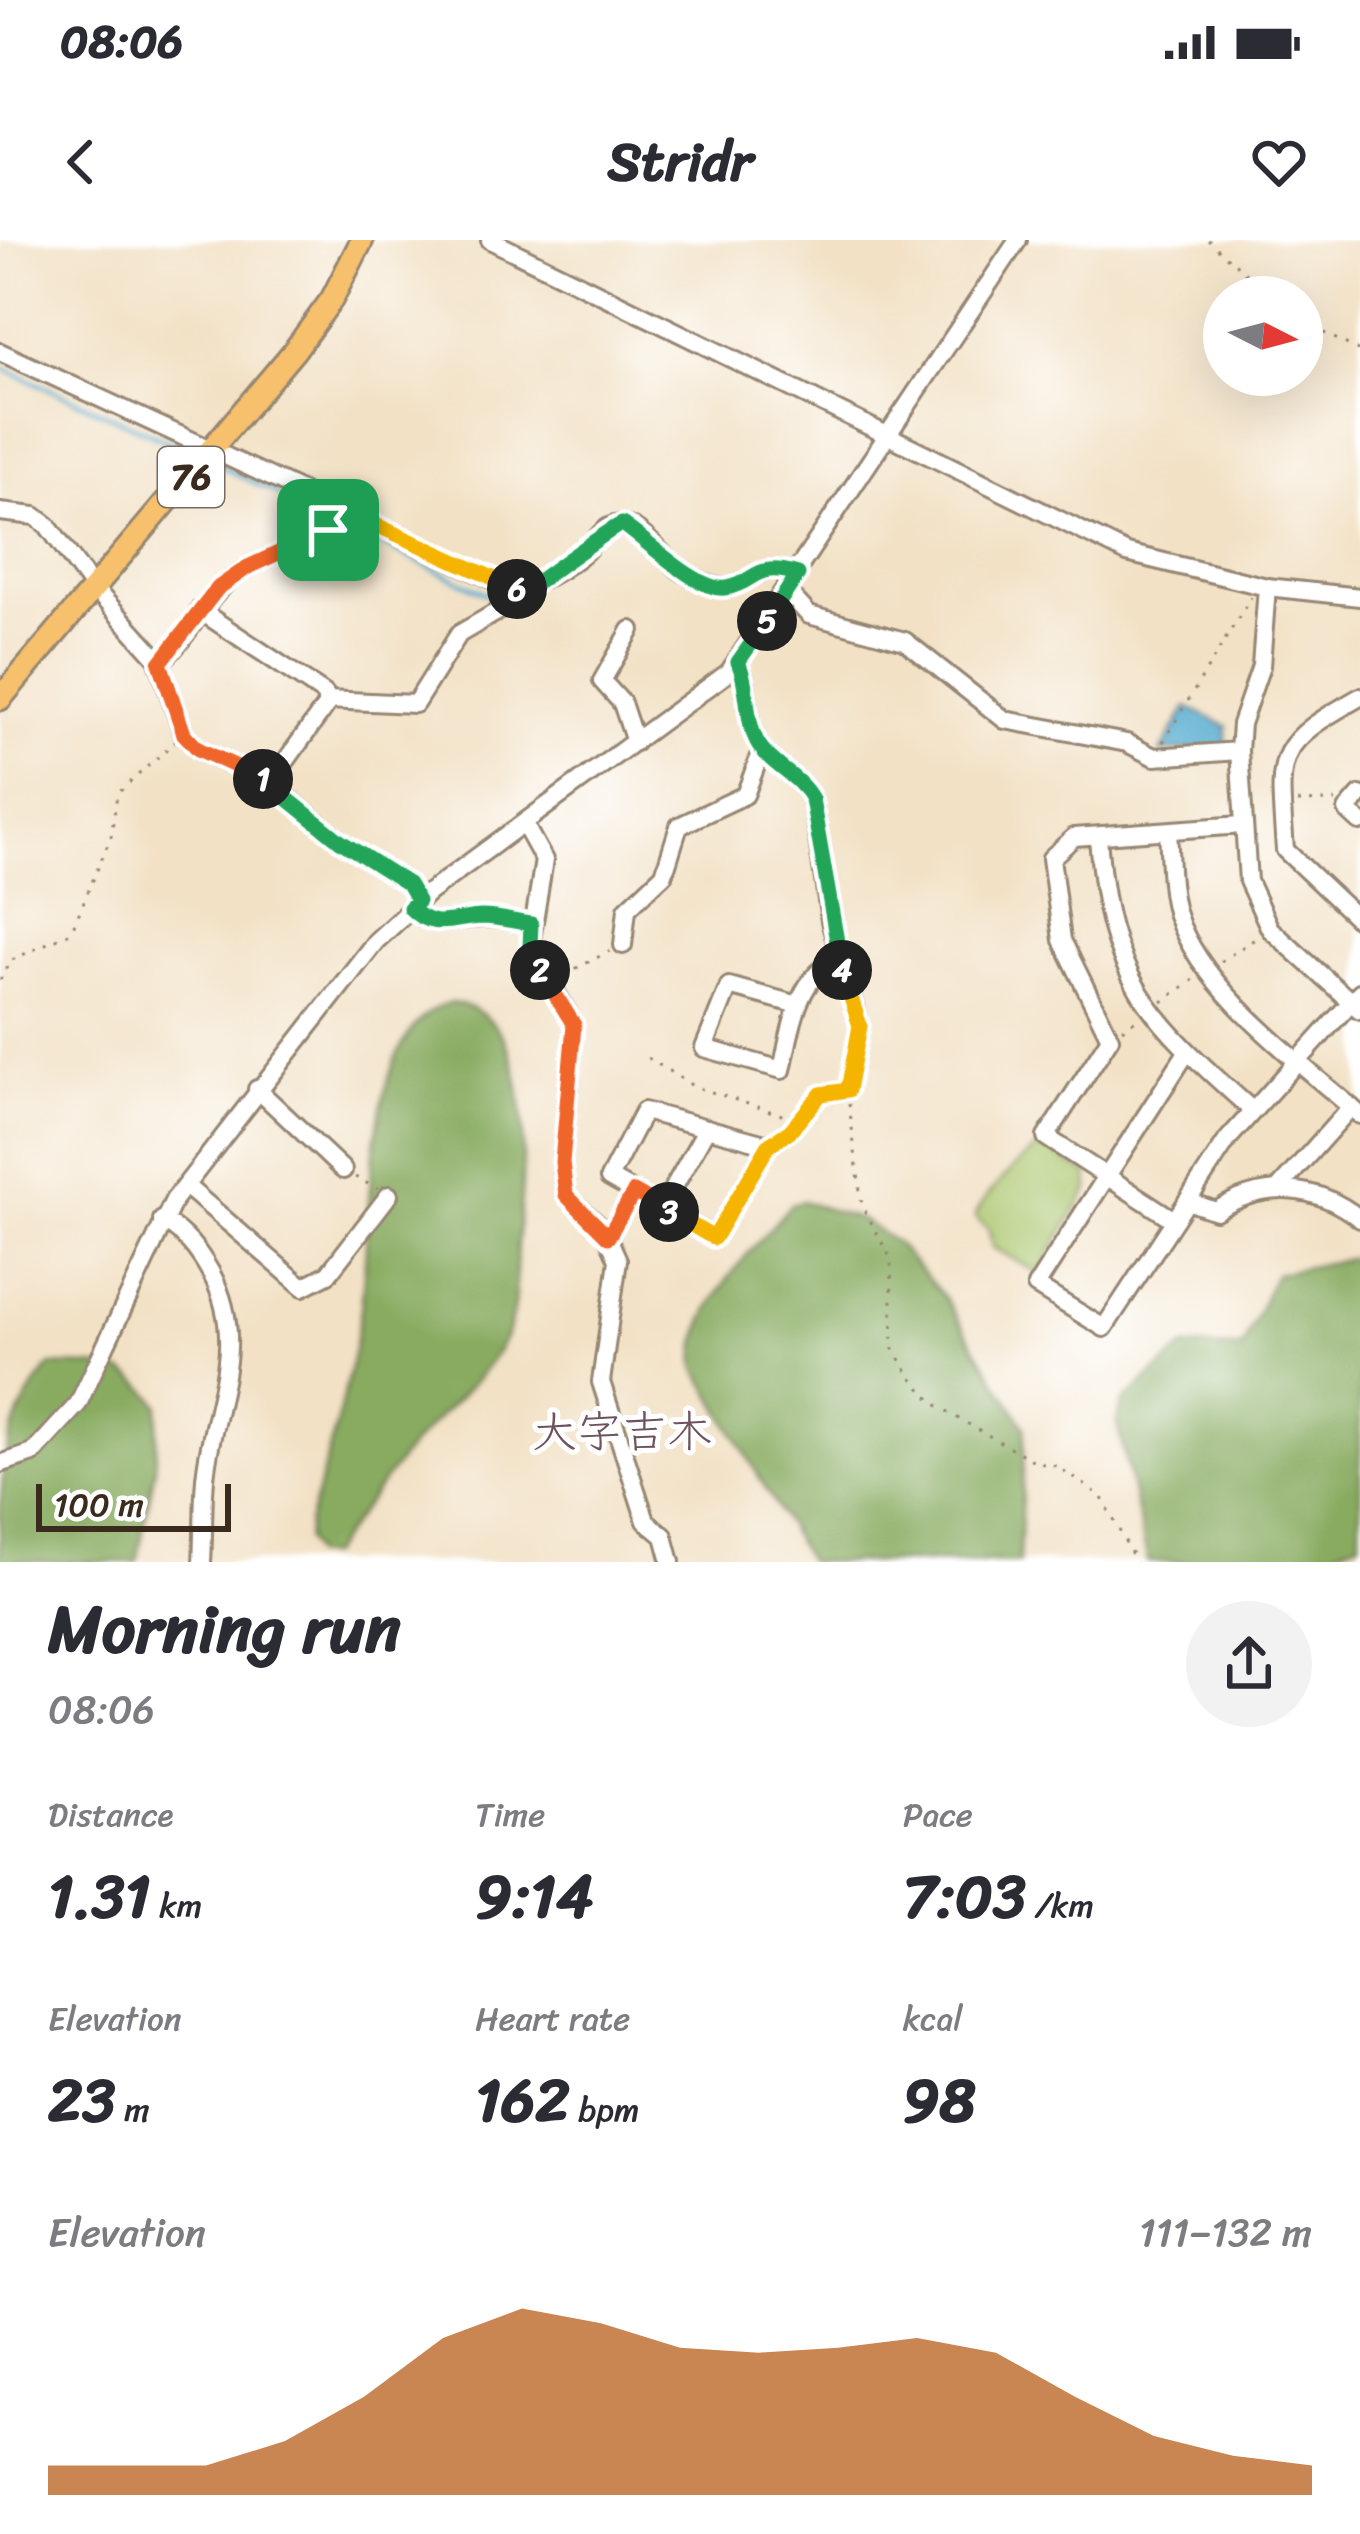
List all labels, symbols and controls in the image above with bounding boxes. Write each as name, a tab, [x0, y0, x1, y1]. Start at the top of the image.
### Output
text: 08:06	[60, 2, 183, 82]
text: Stridr	[607, 114, 753, 210]
icon: back	[48, 129, 114, 195]
icon: heart	[1246, 129, 1312, 195]
north arrow	[1203, 276, 1323, 396]
map controls	[1203, 276, 1323, 396]
road number: 76	[158, 447, 224, 507]
pin	[277, 479, 379, 581]
icon: arrive	[295, 497, 361, 563]
pin: 6	[487, 559, 547, 619]
text: 6	[508, 560, 526, 618]
pin: 5	[737, 591, 797, 651]
text: 5	[757, 592, 777, 650]
pin: 1	[233, 749, 293, 809]
text: 1	[256, 750, 270, 808]
pin: 2	[510, 940, 570, 1000]
pin: 4	[812, 940, 872, 1000]
text: 2	[530, 941, 550, 999]
text: 4	[832, 941, 852, 999]
pin: 3	[639, 1182, 699, 1242]
text: 3	[660, 1183, 678, 1241]
district label: 大字吉木	[532, 1392, 712, 1472]
text: 100 m	[54, 1476, 144, 1534]
scale bar	[36, 1478, 231, 1531]
text: Morning run	[48, 1571, 401, 1688]
button: share	[1186, 1601, 1312, 1727]
text: 08:06	[48, 1675, 155, 1744]
text: Distance	[48, 1786, 173, 1844]
text: Time	[475, 1786, 545, 1844]
text: Pace	[903, 1786, 973, 1844]
text: 1.31	[48, 1844, 151, 1950]
text: 9:14	[475, 1844, 594, 1950]
text: 7:03	[903, 1844, 1026, 1950]
text: km	[151, 1877, 202, 1935]
text: /km	[1026, 1877, 1094, 1935]
text: Elevation	[48, 1990, 182, 2048]
text: Heart rate	[475, 1990, 630, 2048]
text: kcal	[903, 1990, 963, 2048]
text: 23	[48, 2048, 116, 2154]
text: 162	[475, 2048, 570, 2154]
text: 98	[903, 2048, 976, 2154]
text: m	[116, 2081, 150, 2139]
text: bpm	[570, 2081, 639, 2139]
text: Elevation	[48, 2198, 206, 2267]
text: 111–132 m	[1139, 2198, 1312, 2267]

